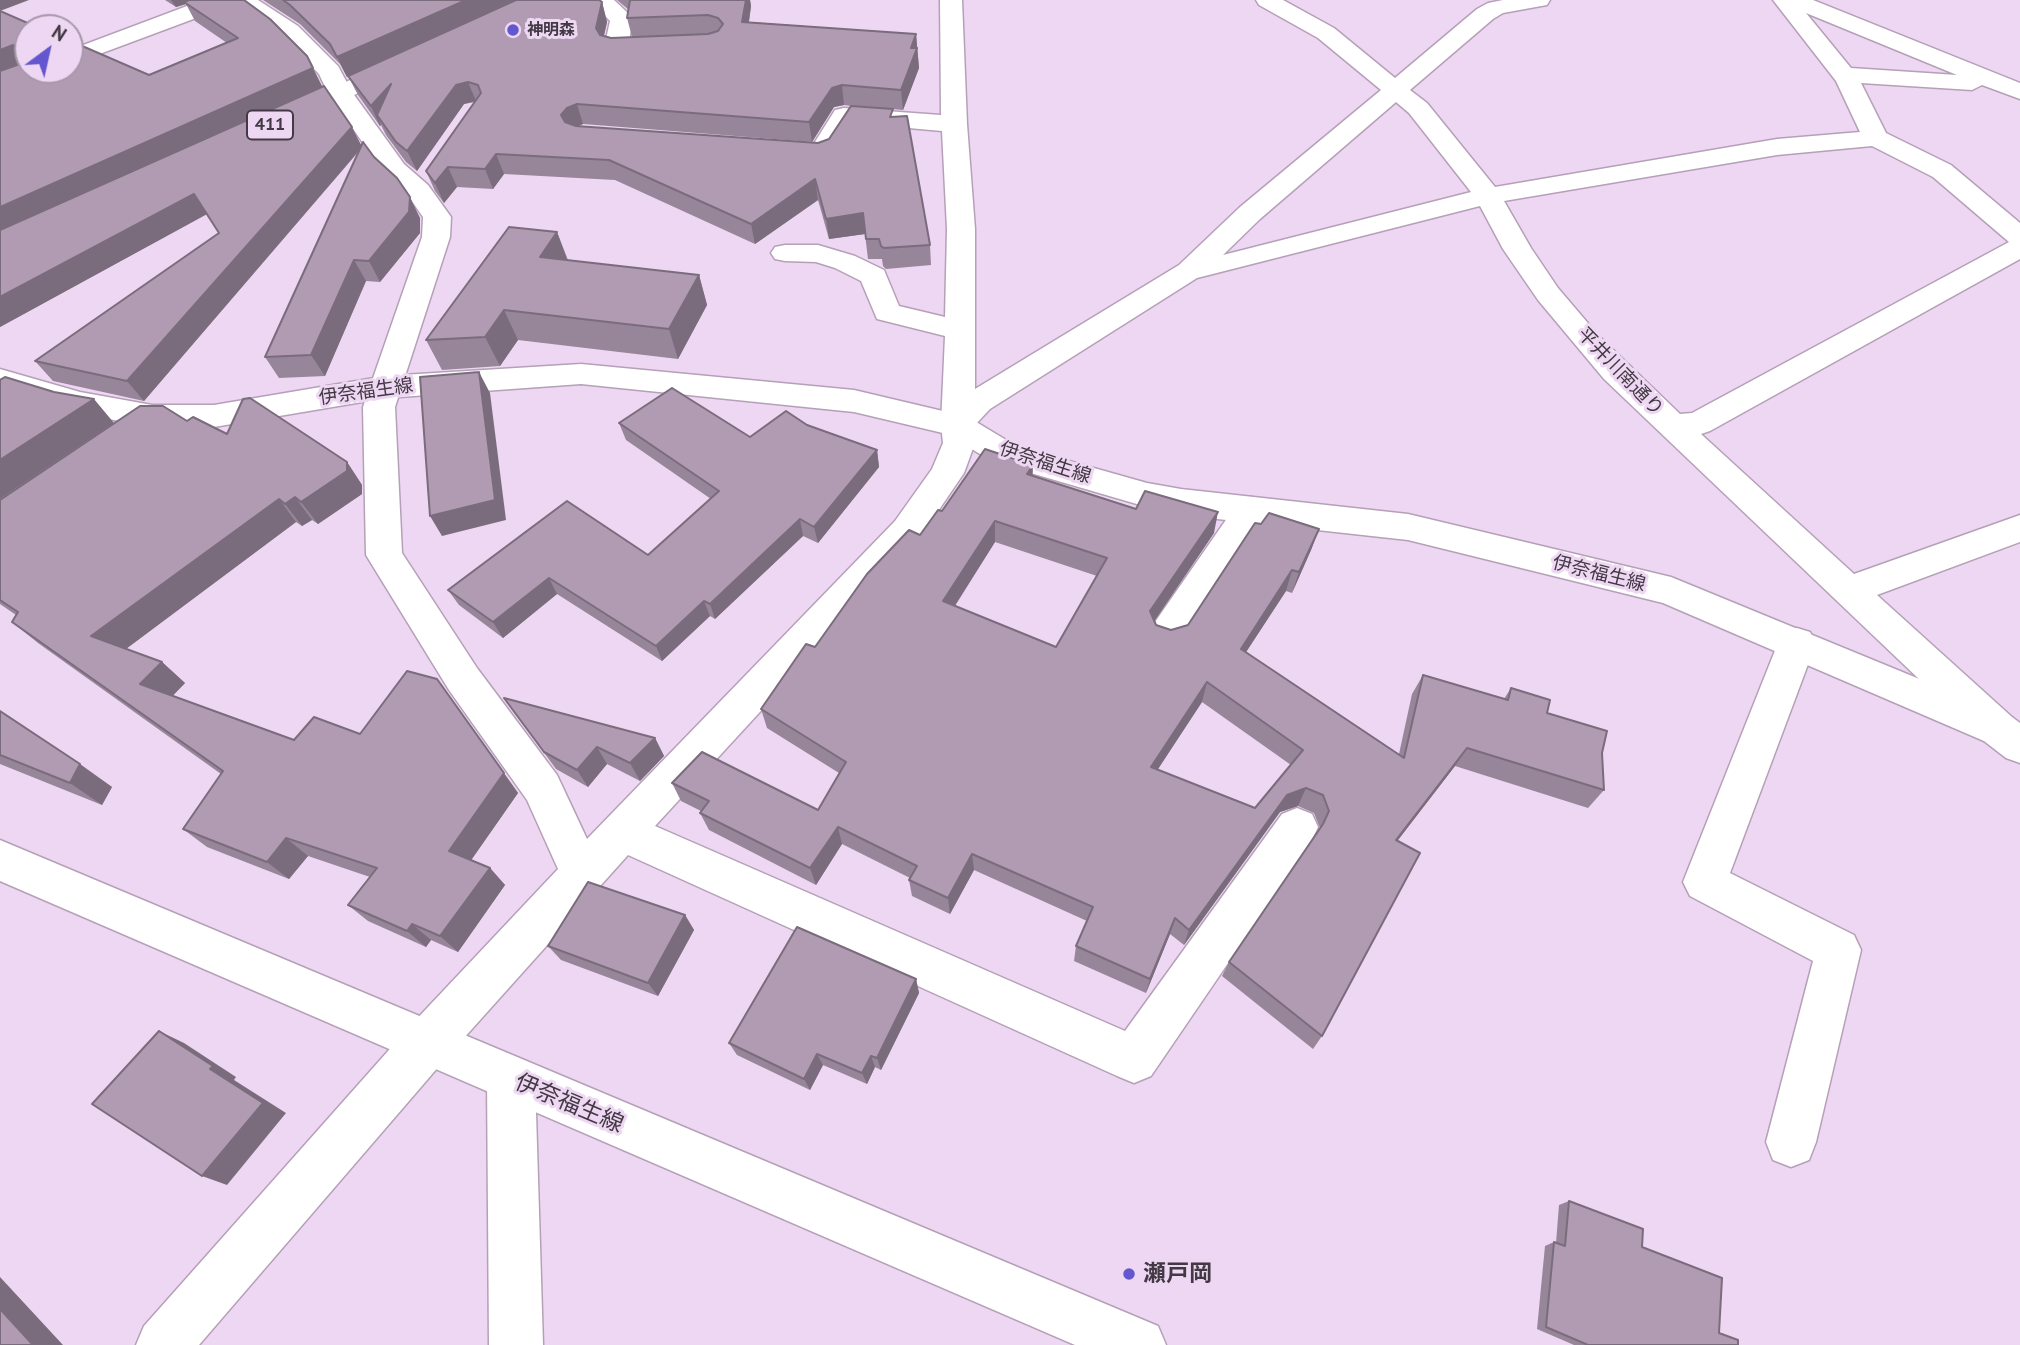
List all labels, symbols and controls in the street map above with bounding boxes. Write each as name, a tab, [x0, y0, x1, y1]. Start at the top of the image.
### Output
north arrow	[14, 14, 84, 84]
text: N	[48, 20, 71, 47]
place label: 神明森	[527, 20, 575, 40]
marker: 神明森	[505, 22, 521, 38]
road number: 411	[247, 110, 293, 140]
street label: 平井川南通り	[1572, 323, 1668, 421]
street label: 伊奈福生線	[317, 374, 415, 410]
street label: 伊奈福生線	[996, 437, 1094, 489]
street label: 伊奈福生線	[1550, 551, 1648, 597]
street label: 伊奈福生線	[511, 1069, 627, 1139]
place label: 瀬戸岡	[1143, 1260, 1212, 1288]
marker: 瀬戸岡	[1121, 1266, 1137, 1282]

